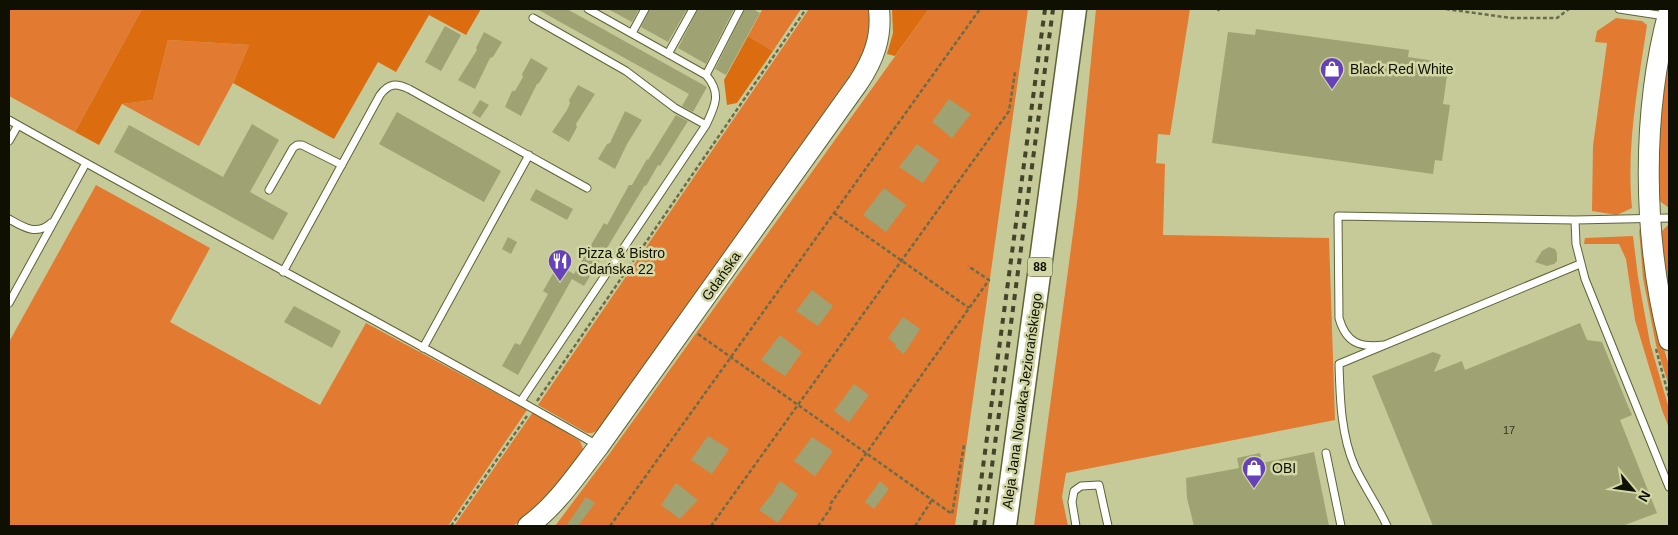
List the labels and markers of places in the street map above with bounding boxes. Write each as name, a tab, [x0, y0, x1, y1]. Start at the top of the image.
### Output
shop icon: Black Red White	[1319, 56, 1345, 90]
place label: Black Red White	[1350, 61, 1454, 77]
place label: Pizza & Bistro Gdańska 22	[578, 245, 665, 277]
restaurant icon: Pizza & Bistro Gdańska 22	[547, 248, 573, 282]
shop icon: OBI	[1241, 455, 1267, 489]
place label: OBI	[1272, 460, 1296, 476]

